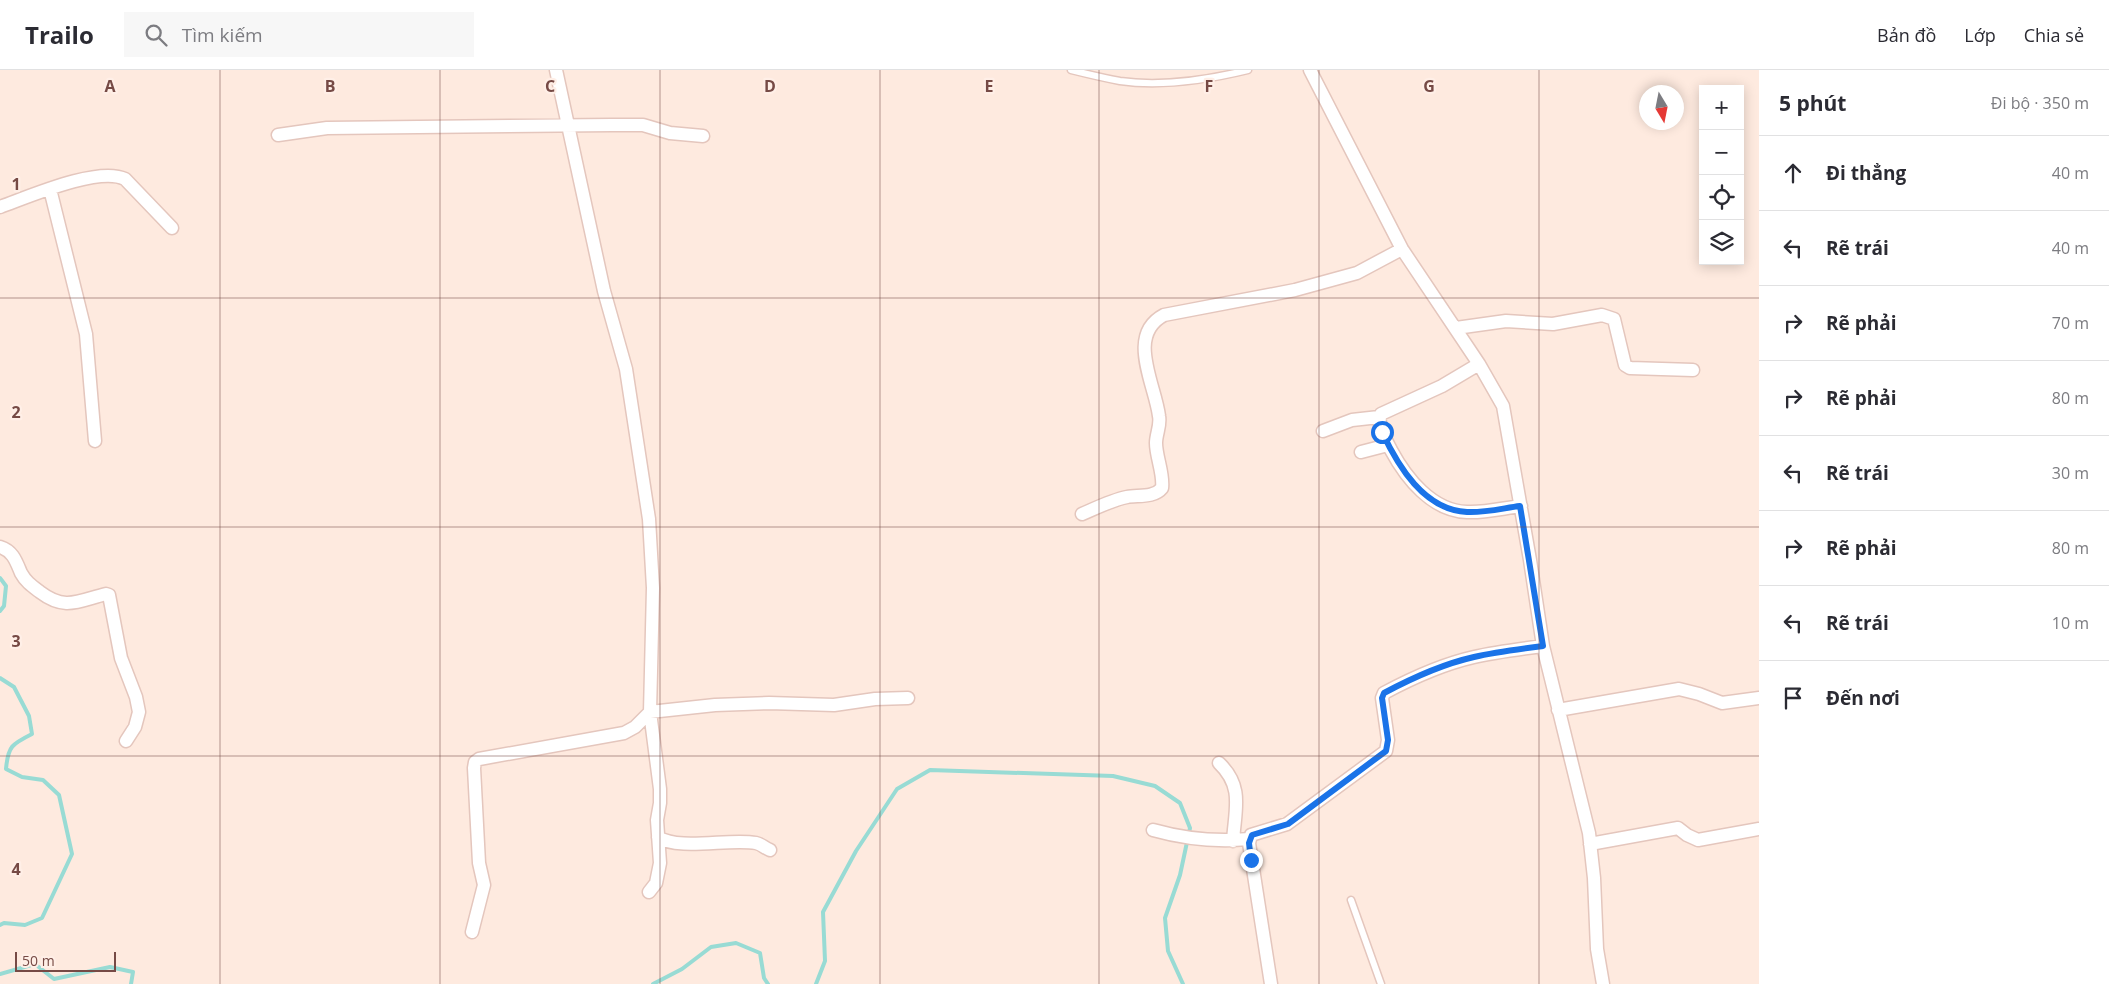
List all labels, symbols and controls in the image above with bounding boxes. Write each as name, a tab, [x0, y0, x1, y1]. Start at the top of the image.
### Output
search box	[124, 12, 474, 57]
text: Trailo	[25, 18, 94, 51]
icon: search	[142, 21, 170, 49]
text: Tìm kiếm	[182, 22, 263, 48]
text: Bản đồ	[1877, 23, 1936, 47]
text: Lớp	[1964, 23, 1996, 47]
text: Chia sẻ	[2024, 23, 2084, 47]
text: A	[104, 75, 116, 97]
text: B	[325, 75, 335, 97]
text: C	[545, 75, 555, 97]
text: D	[764, 75, 776, 97]
text: E	[985, 75, 994, 97]
text: F	[1205, 75, 1213, 97]
text: G	[1423, 75, 1435, 97]
north arrow	[1639, 85, 1684, 130]
map controls	[1699, 85, 1744, 265]
button: +	[1699, 85, 1744, 130]
text: 5 phút	[1779, 89, 1846, 117]
text: Đi bộ · 350 m	[1991, 92, 2089, 114]
button: −	[1699, 130, 1744, 175]
icon: ahead	[1779, 159, 1807, 187]
text: Đi thẳng	[1826, 160, 1906, 186]
text: 40 m	[2052, 162, 2089, 184]
text: 1	[11, 173, 21, 195]
button: locate	[1699, 175, 1744, 220]
button: layers	[1699, 220, 1744, 265]
icon: left	[1779, 234, 1807, 262]
text: Rẽ trái	[1826, 235, 1889, 261]
text: 40 m	[2052, 237, 2089, 259]
icon: right	[1779, 309, 1807, 337]
text: Rẽ phải	[1826, 310, 1897, 336]
text: 70 m	[2052, 312, 2089, 334]
icon: right	[1779, 384, 1807, 412]
text: Rẽ phải	[1826, 385, 1897, 411]
text: 80 m	[2052, 387, 2089, 409]
text: 2	[11, 401, 21, 423]
route start	[1371, 421, 1394, 444]
icon: left	[1779, 459, 1807, 487]
text: Rẽ trái	[1826, 460, 1889, 486]
text: 30 m	[2052, 462, 2089, 484]
icon: right	[1779, 534, 1807, 562]
text: Rẽ phải	[1826, 535, 1897, 561]
text: 80 m	[2052, 537, 2089, 559]
icon: left	[1779, 609, 1807, 637]
text: Rẽ trái	[1826, 610, 1889, 636]
text: 10 m	[2052, 612, 2089, 634]
text: 3	[11, 630, 21, 652]
icon: arrive	[1779, 684, 1807, 712]
text: Đến nơi	[1826, 685, 1900, 711]
route end	[1240, 849, 1263, 872]
text: 4	[11, 858, 21, 880]
scale bar	[15, 949, 116, 972]
text: 50 m	[22, 951, 55, 970]

